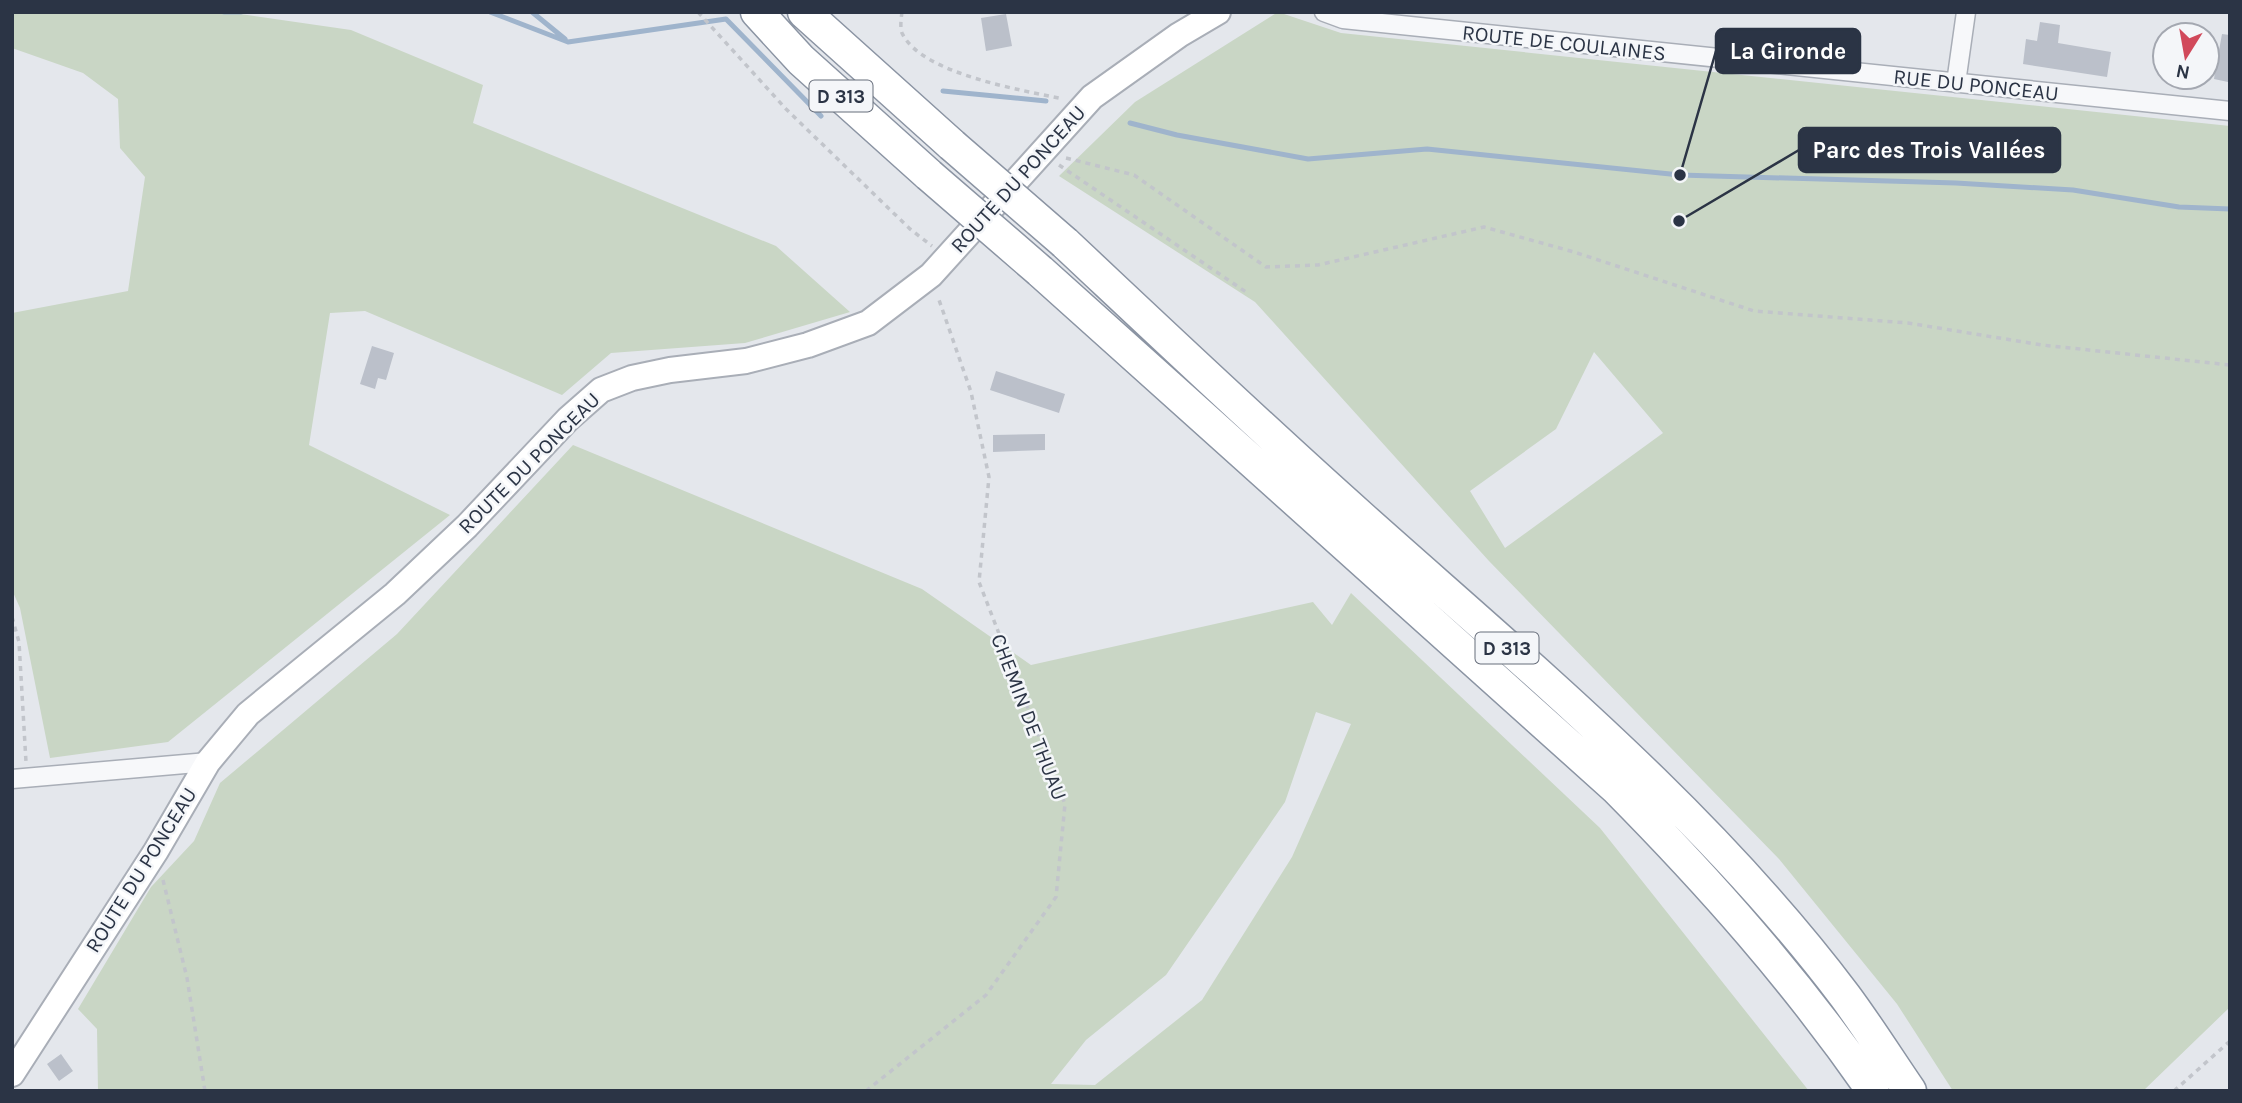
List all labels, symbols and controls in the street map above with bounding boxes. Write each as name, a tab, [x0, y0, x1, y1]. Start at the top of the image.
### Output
street label: ROUTE DE COULAINES	[1461, 20, 1667, 66]
north arrow	[2151, 21, 2221, 91]
callout: La Gironde	[1716, 29, 1860, 73]
text: La Gironde	[1730, 38, 1846, 65]
text: N	[2174, 60, 2192, 84]
street label: RUE DU PONCEAU	[1892, 64, 2060, 106]
road number: D 313	[810, 80, 872, 111]
street label: ROUTE DU PONCEAU	[946, 100, 1090, 258]
callout: Parc des Trois Vallées	[1799, 128, 2060, 172]
text: Parc des Trois Vallées	[1813, 137, 2045, 164]
street label: ROUTE DU PONCEAU	[453, 387, 605, 539]
street label: CHEMIN DE THUAU	[986, 630, 1072, 804]
road number: D 313	[1476, 632, 1538, 664]
street label: ROUTE DU PONCEAU	[80, 783, 202, 957]

